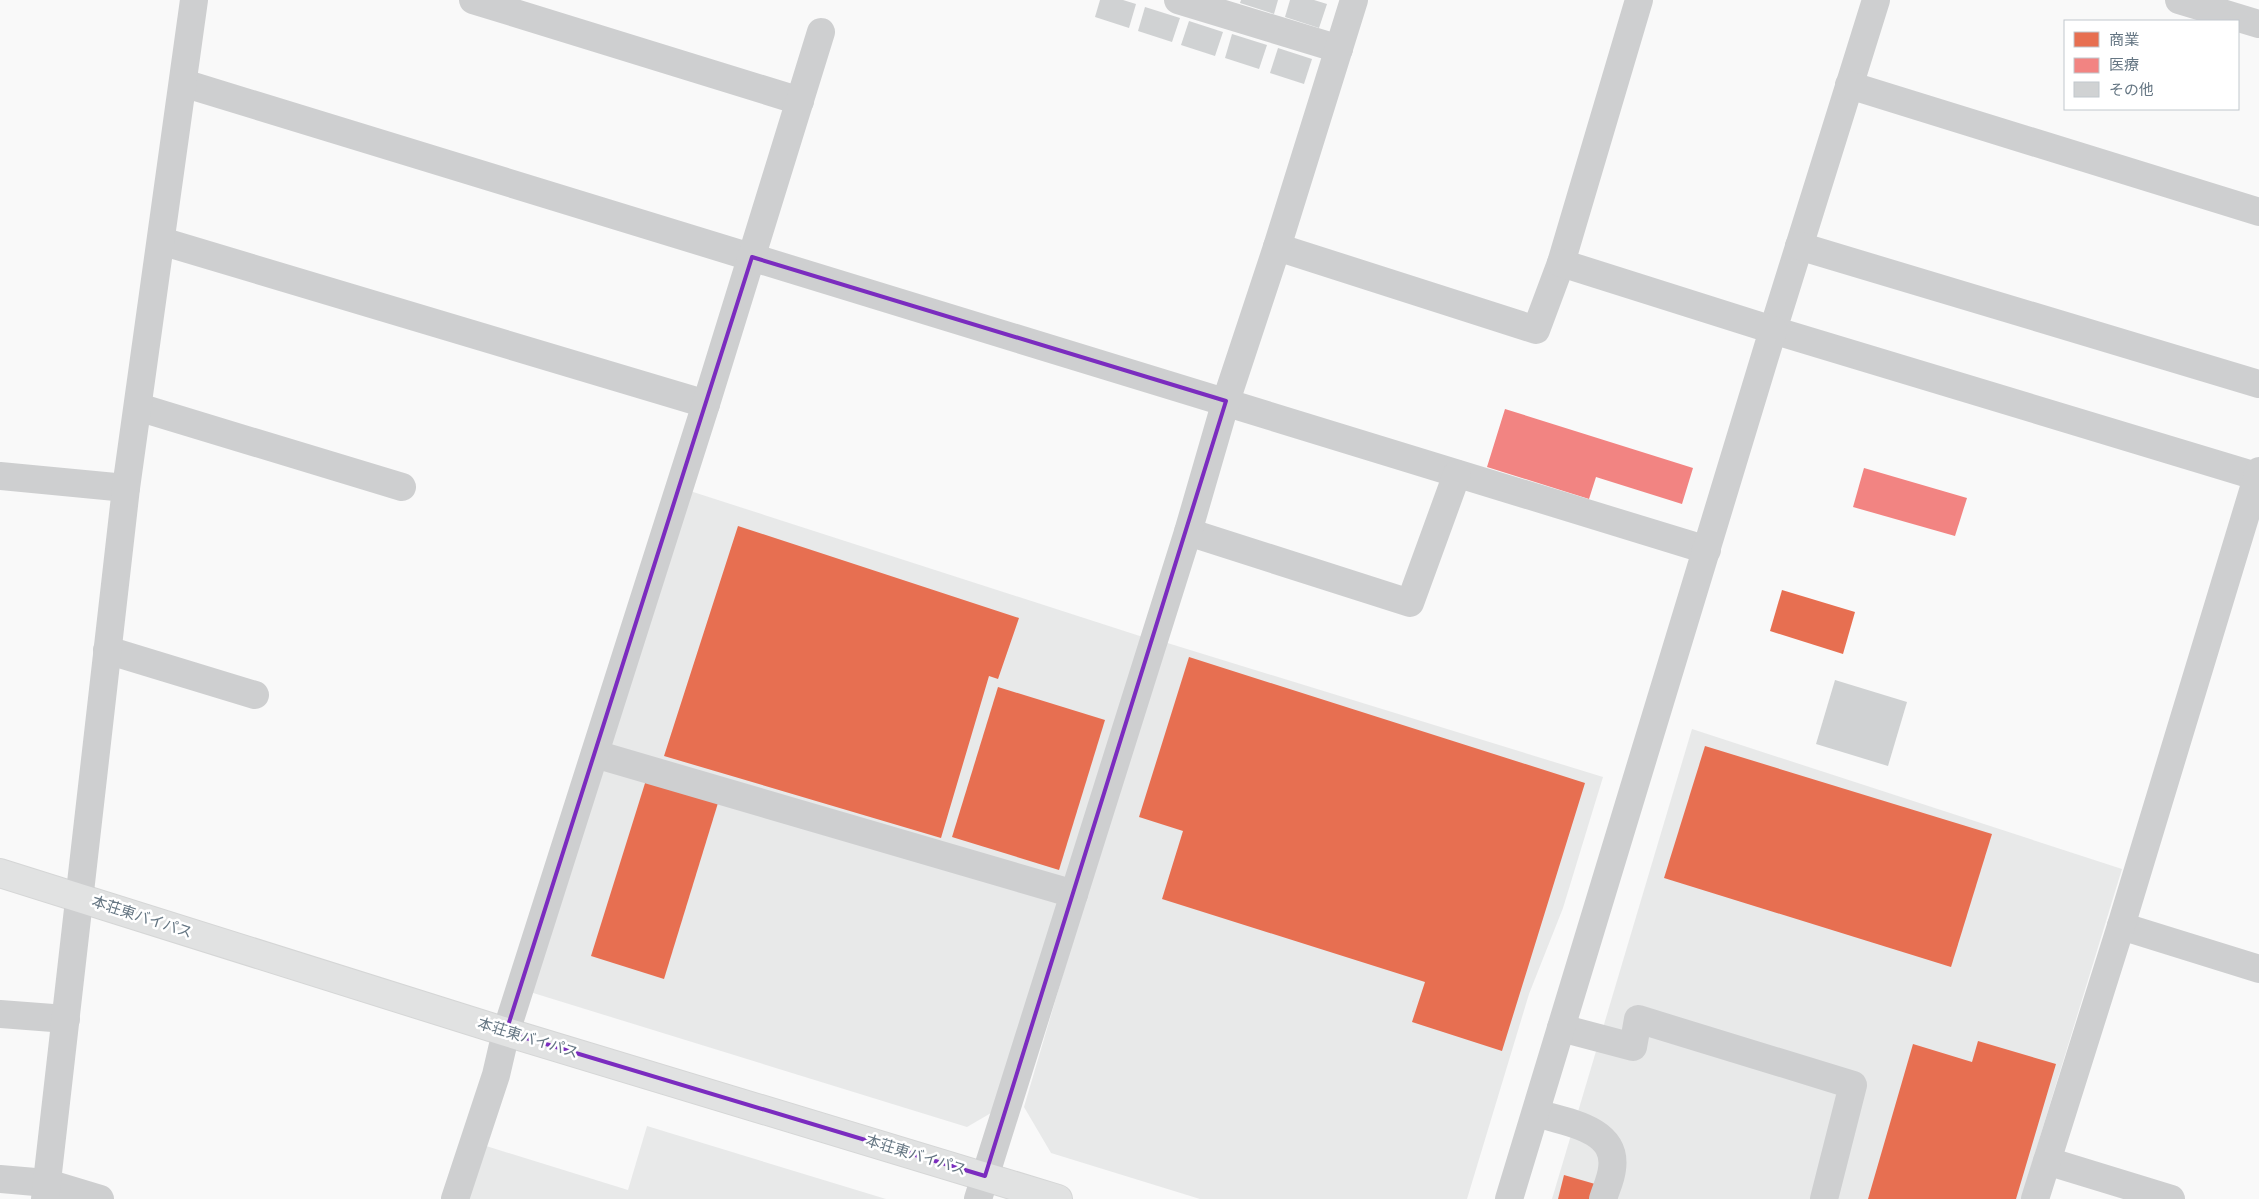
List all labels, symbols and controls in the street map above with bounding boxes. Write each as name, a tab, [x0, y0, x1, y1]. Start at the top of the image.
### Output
legend	[2064, 20, 2239, 110]
text: 商業	[2109, 31, 2139, 50]
text: 医療	[2109, 56, 2139, 75]
text: その他	[2109, 81, 2154, 100]
street label: 本荘東バイパス	[89, 892, 195, 943]
street label: 本荘東バイパス	[475, 1014, 581, 1063]
street label: 本荘東バイパス	[863, 1131, 969, 1180]

